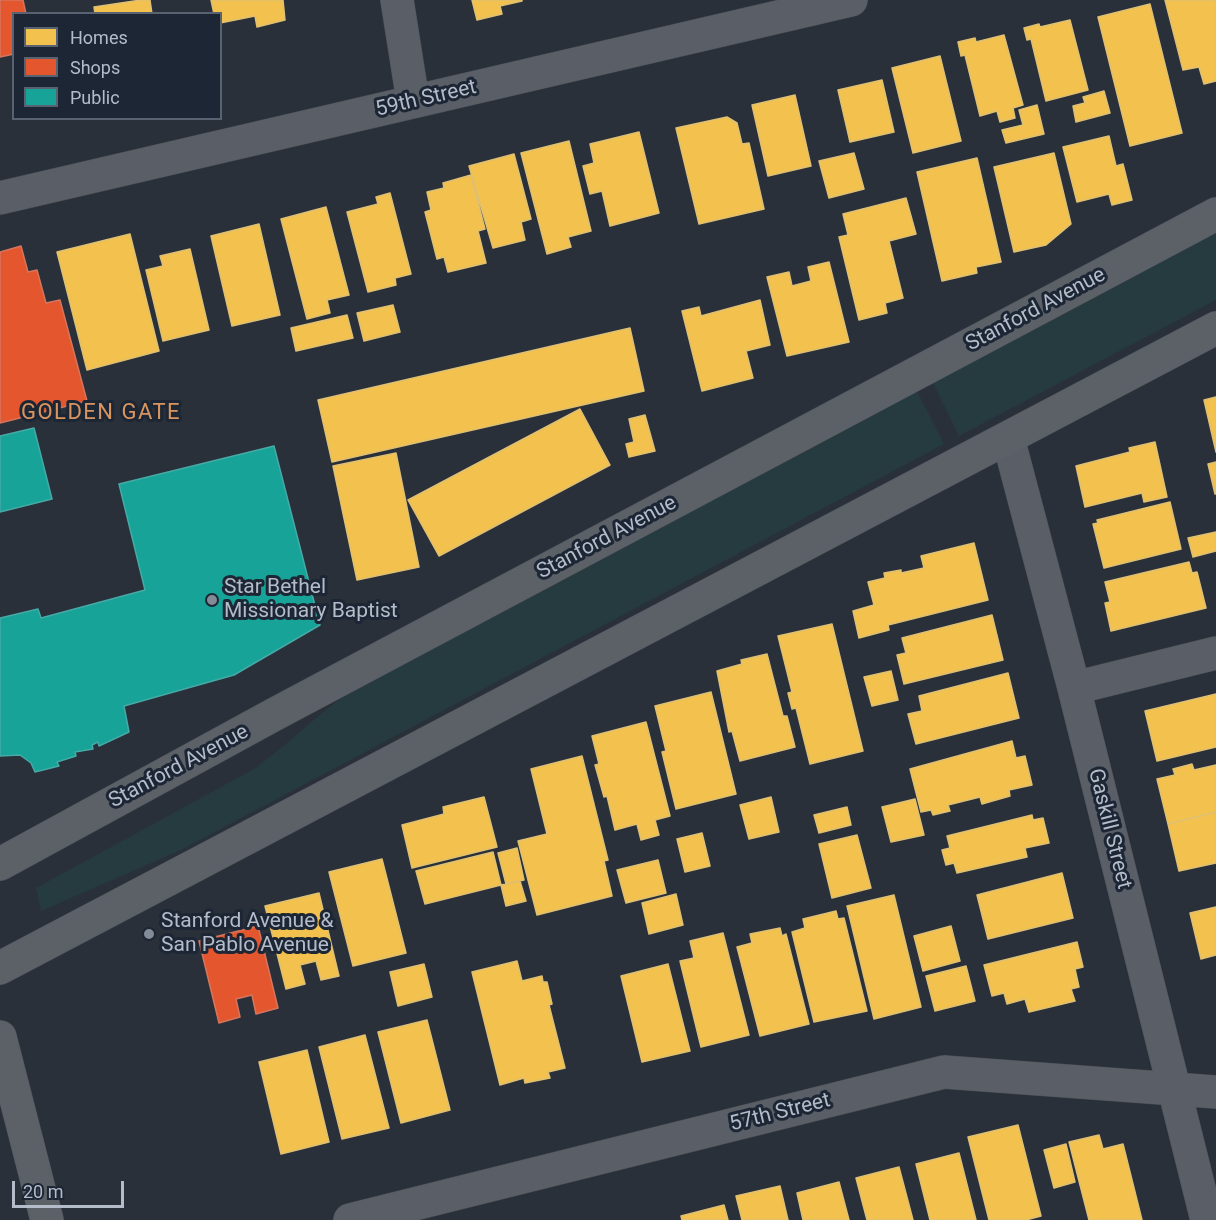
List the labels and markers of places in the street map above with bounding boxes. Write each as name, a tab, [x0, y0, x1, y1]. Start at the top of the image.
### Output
place label: Star Bethel Missionary Baptist	[224, 575, 398, 625]
marker: Star Bethel Missionary Baptist	[205, 593, 219, 607]
place label: Stanford Avenue & San Pablo Avenue	[161, 909, 334, 959]
marker: Stanford Avenue & San Pablo Avenue	[142, 927, 156, 941]

